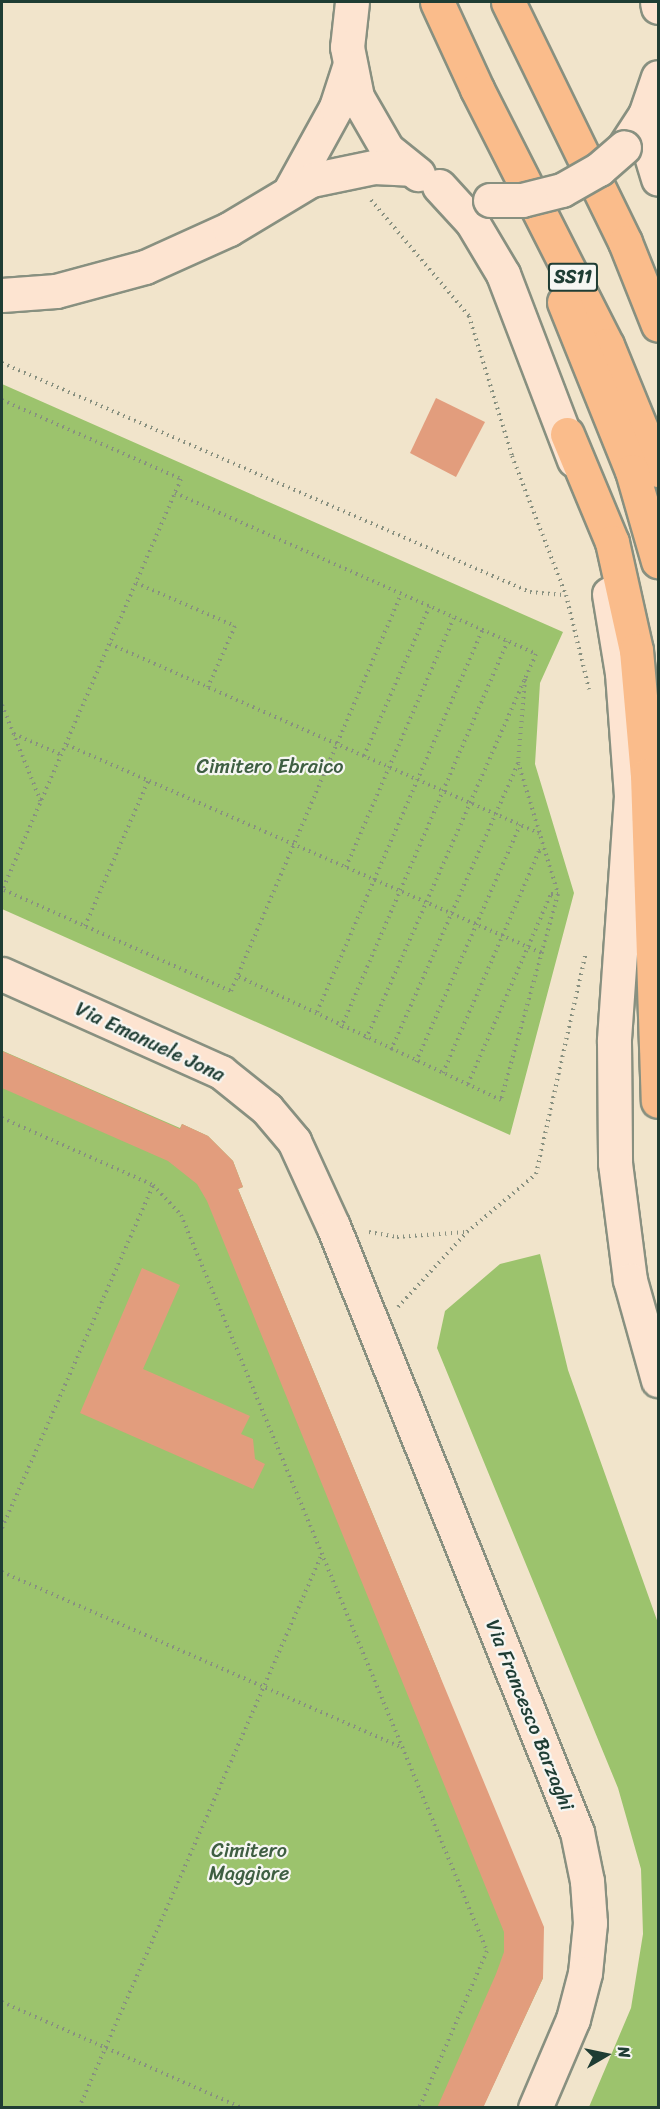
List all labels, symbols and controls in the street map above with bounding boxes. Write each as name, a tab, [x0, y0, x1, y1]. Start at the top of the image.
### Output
road number: SS11	[548, 262, 598, 292]
park label: Cimitero Ebraico	[197, 754, 343, 778]
street label: Via Emanuele Jona	[72, 997, 228, 1087]
street label: Via Francesco Barzaghi	[481, 1616, 579, 1814]
park label: Cimitero Maggiore	[209, 1838, 289, 1885]
north arrow	[576, 2025, 636, 2085]
text: N	[609, 2044, 639, 2060]

